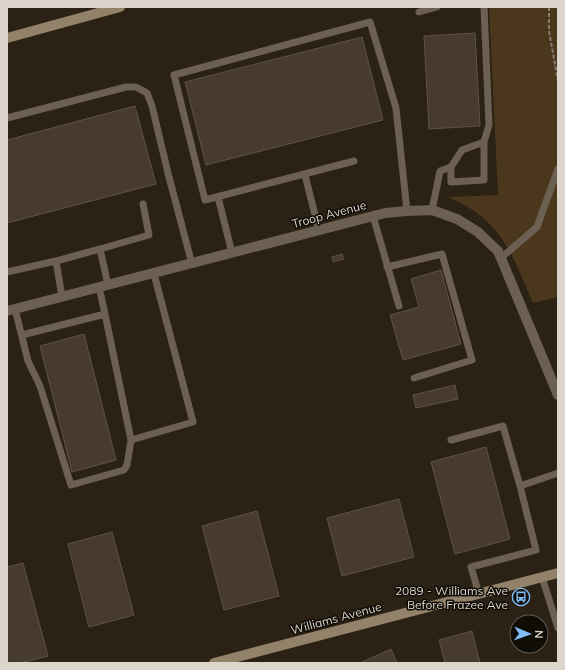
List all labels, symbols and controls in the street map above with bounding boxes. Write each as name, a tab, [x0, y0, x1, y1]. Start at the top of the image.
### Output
street label: Troop Avenue	[290, 197, 368, 231]
place label: 2089 - Williams Ave Before Frazee Ave	[395, 583, 508, 612]
bus stop icon: 2089 - Williams Ave Before Frazee Ave	[511, 587, 531, 607]
street label: Williams Avenue	[289, 599, 383, 637]
north arrow	[509, 614, 549, 654]
text: N	[532, 630, 546, 639]

